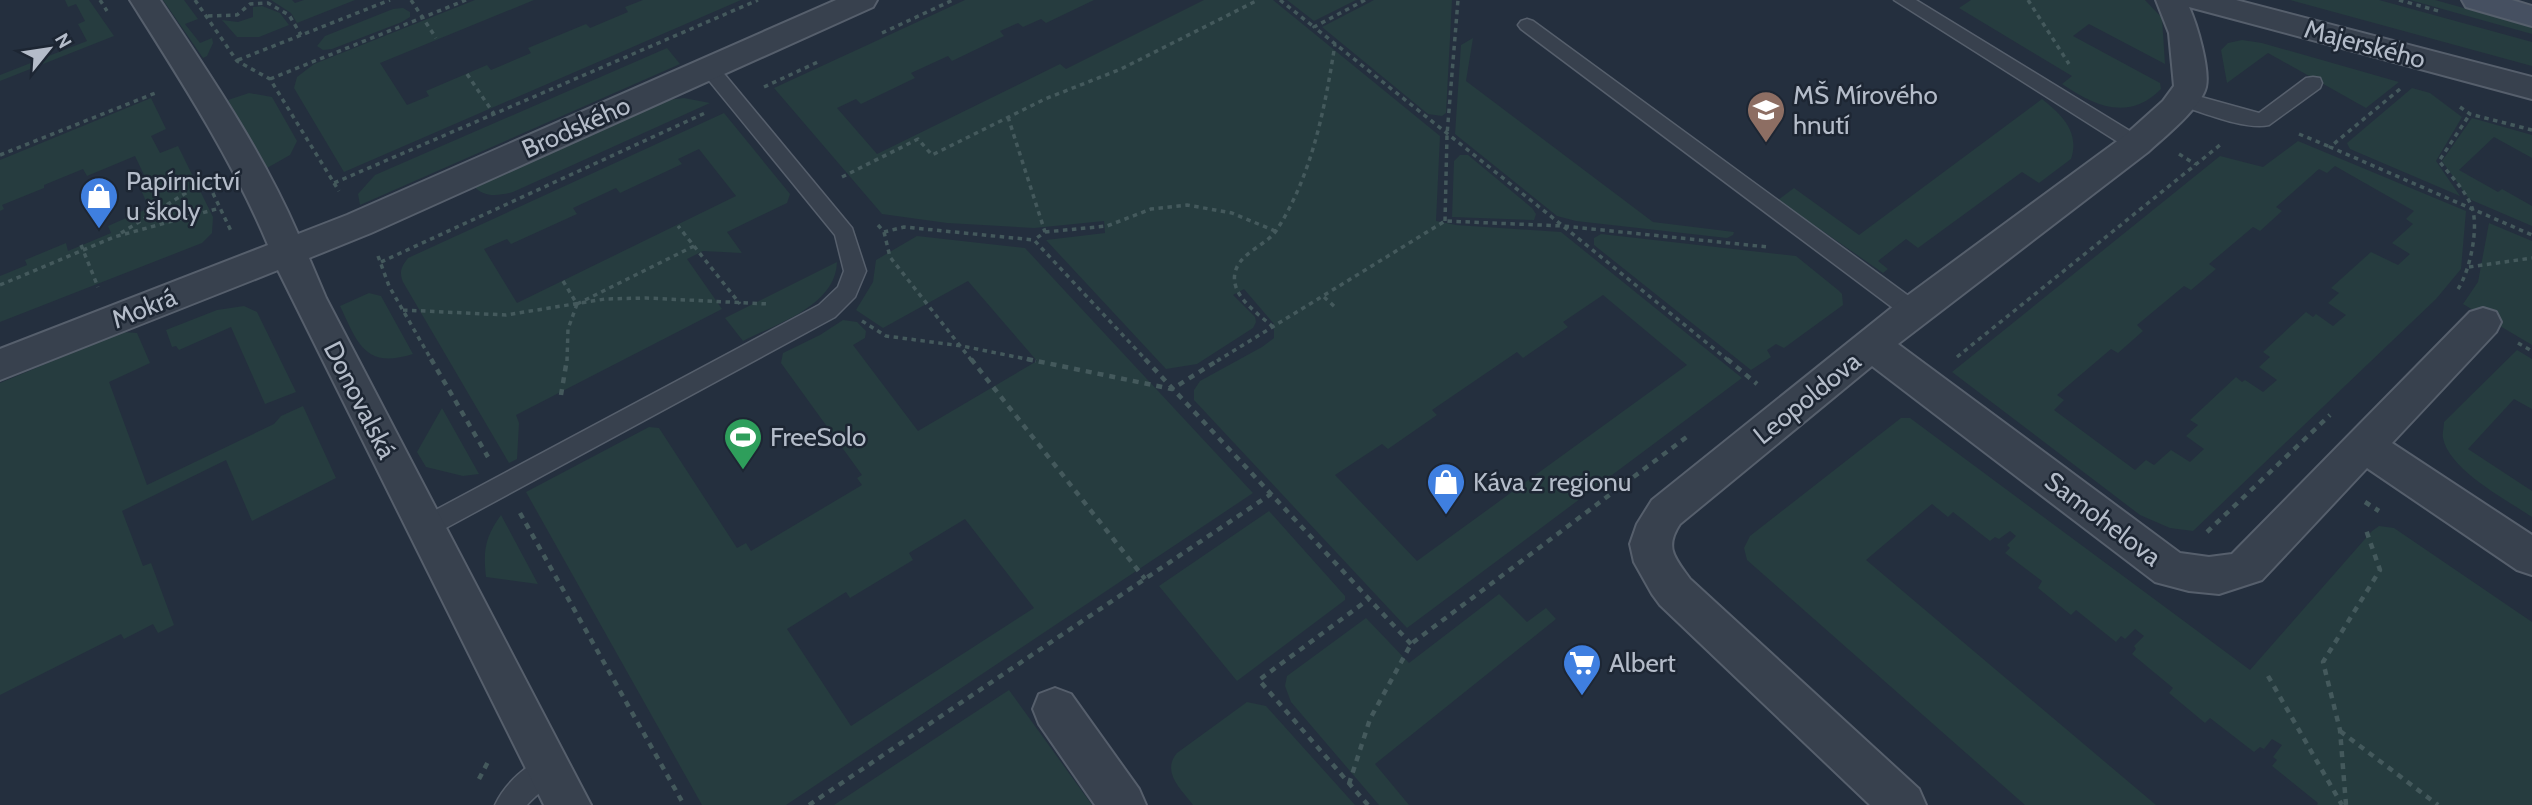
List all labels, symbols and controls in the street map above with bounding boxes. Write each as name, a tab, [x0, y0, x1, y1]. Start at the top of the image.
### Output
street label: Majerského	[2301, 12, 2429, 76]
north arrow	[14, 14, 84, 84]
text: N	[50, 29, 77, 52]
place label: MŠ Mírového hnutí	[1793, 79, 1938, 141]
street label: Brodského	[517, 89, 635, 165]
school or university icon: MŠ Mírového hnutí	[1745, 89, 1787, 144]
place label: Papírnictví u školy	[126, 165, 241, 227]
shop icon: Papírnictví u školy	[78, 175, 120, 230]
street label: Mokrá	[107, 280, 182, 335]
street label: Donovalská	[317, 336, 403, 465]
street label: Leopoldova	[1747, 345, 1868, 451]
sports icon: FreeSolo	[722, 416, 764, 471]
place label: FreeSolo	[770, 421, 866, 453]
shop icon: Káva z regionu	[1425, 461, 1467, 516]
street label: Samohelova	[2039, 465, 2168, 573]
place label: Káva z regionu	[1473, 466, 1631, 498]
supermarket icon: Albert	[1561, 642, 1603, 697]
place label: Albert	[1609, 647, 1676, 679]

